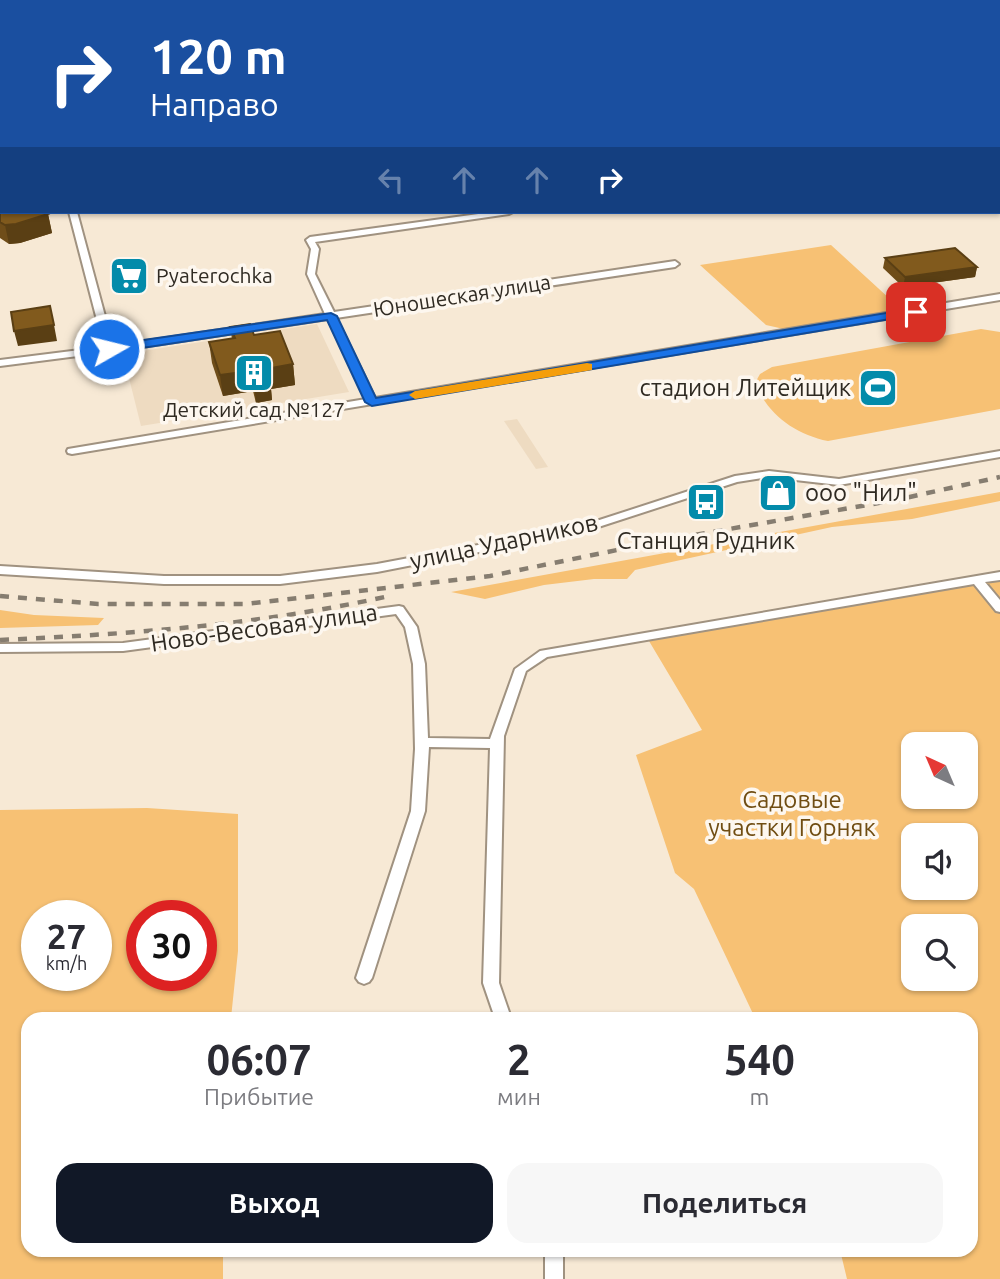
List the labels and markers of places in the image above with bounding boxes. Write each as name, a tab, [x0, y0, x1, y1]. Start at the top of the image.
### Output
supermarket icon: Pyaterochka	[108, 255, 150, 297]
place label: Pyaterochka	[156, 263, 273, 287]
pin	[886, 282, 946, 342]
building icon: Детский сад №127	[233, 352, 275, 394]
sports icon: стадион Литейщик	[857, 367, 899, 409]
place label: стадион Литейщик	[640, 374, 851, 401]
place label: Детский сад №127	[163, 397, 345, 421]
shop icon: ооо "Нил"	[757, 472, 799, 514]
place label: ооо "Нил"	[805, 479, 917, 506]
bus stop icon: Станция Рудник	[685, 481, 727, 523]
place label: Станция Рудник	[617, 527, 795, 554]

